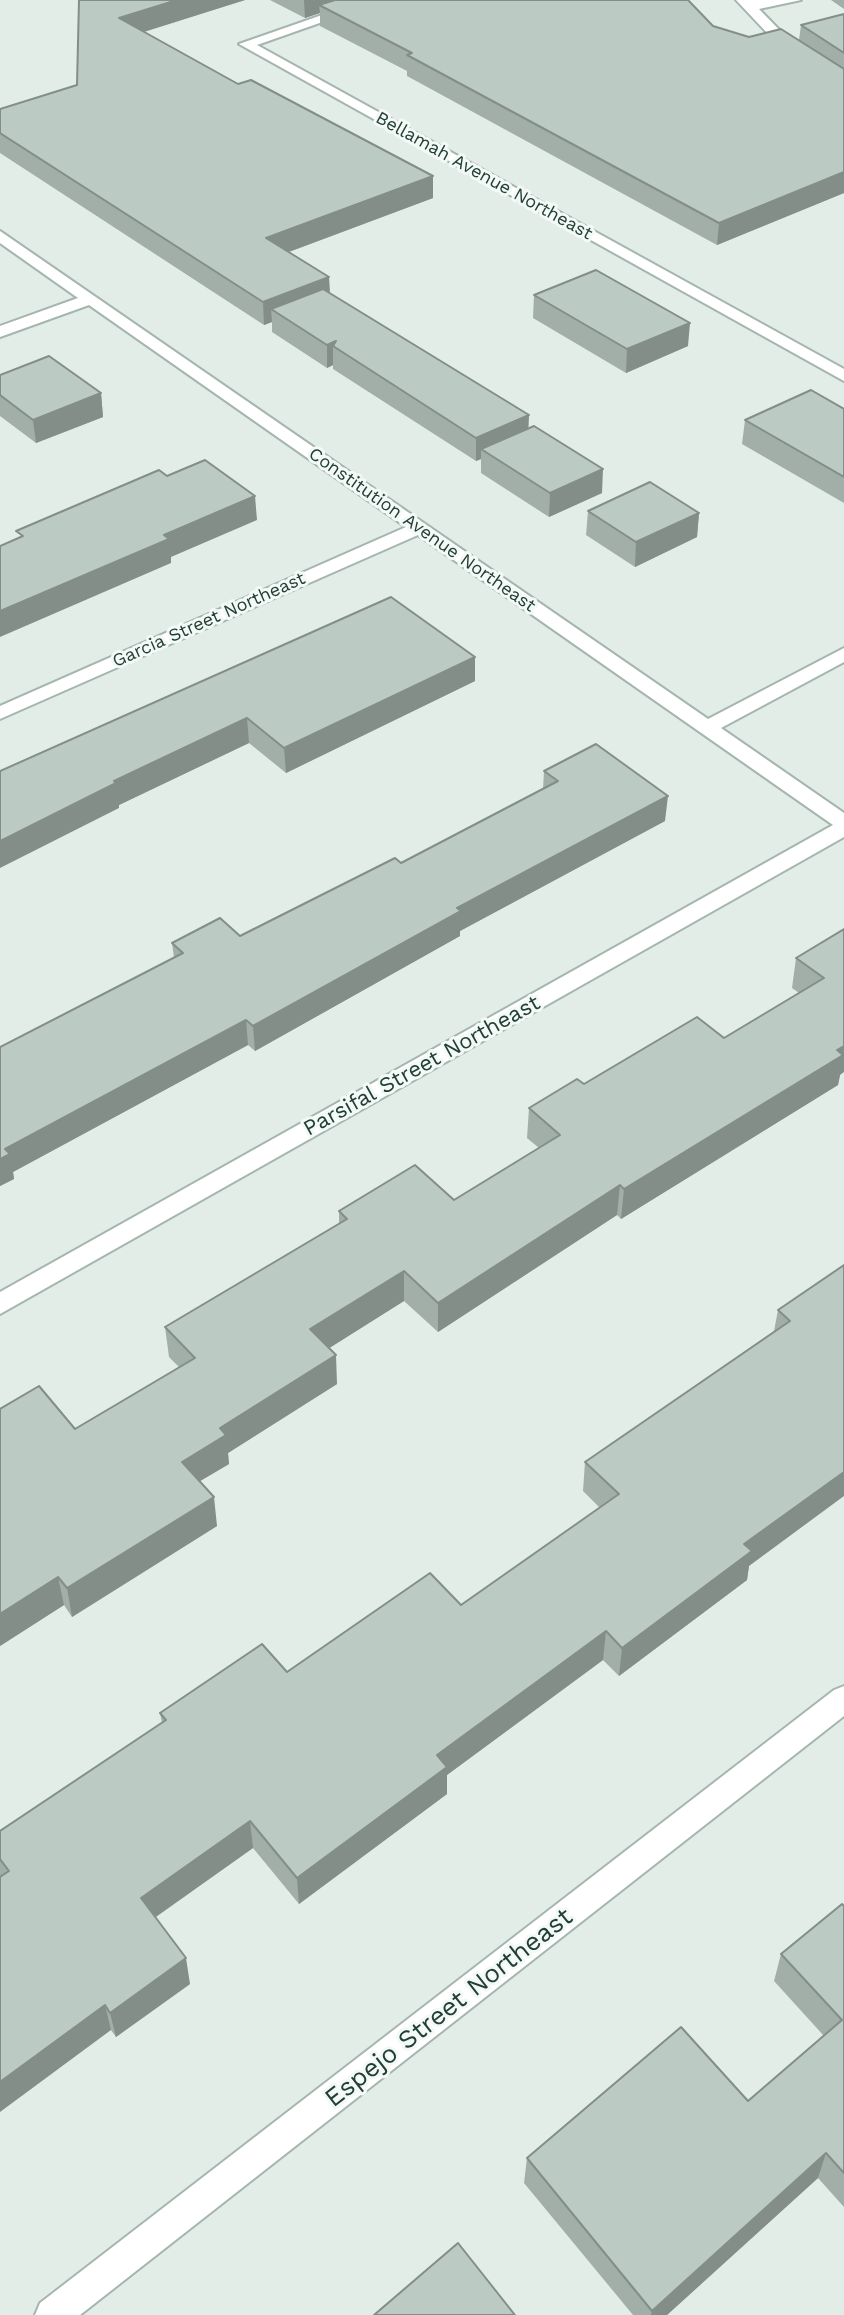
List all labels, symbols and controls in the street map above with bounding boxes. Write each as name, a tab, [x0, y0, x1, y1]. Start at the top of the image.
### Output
street label: Bellamah Avenue Northeast	[372, 107, 596, 245]
street label: Constitution Avenue Northeast	[304, 443, 540, 617]
street label: Garcia Street Northeast	[109, 568, 309, 672]
street label: Parsifal Street Northeast	[299, 990, 545, 1142]
street label: Espejo Street Northeast	[319, 1902, 579, 2114]

